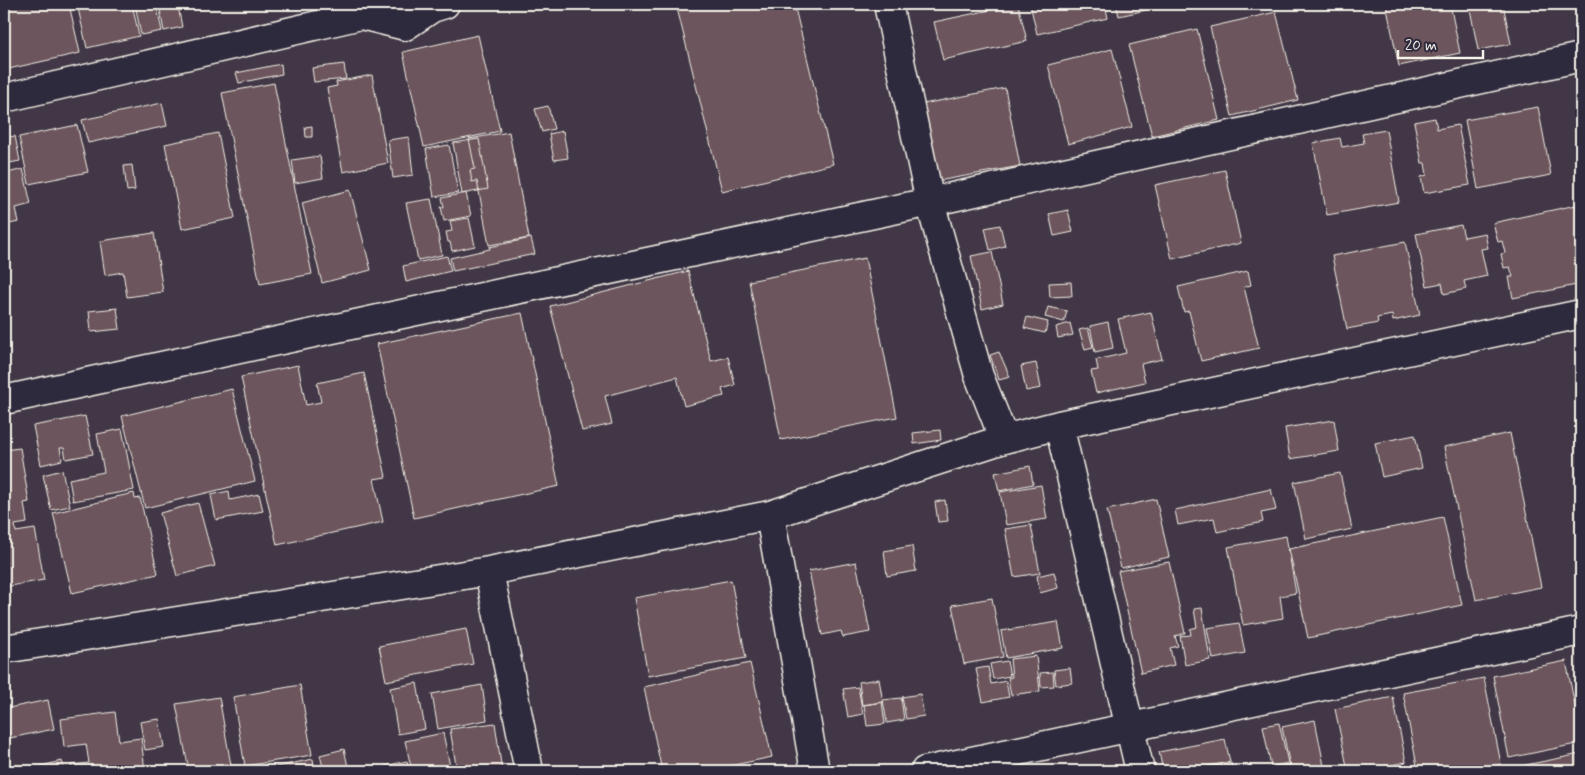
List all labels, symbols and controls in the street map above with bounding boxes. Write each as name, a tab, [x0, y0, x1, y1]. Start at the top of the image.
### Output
scale bar	[1398, 28, 1482, 60]
text: 20 m	[1405, 36, 1437, 56]

